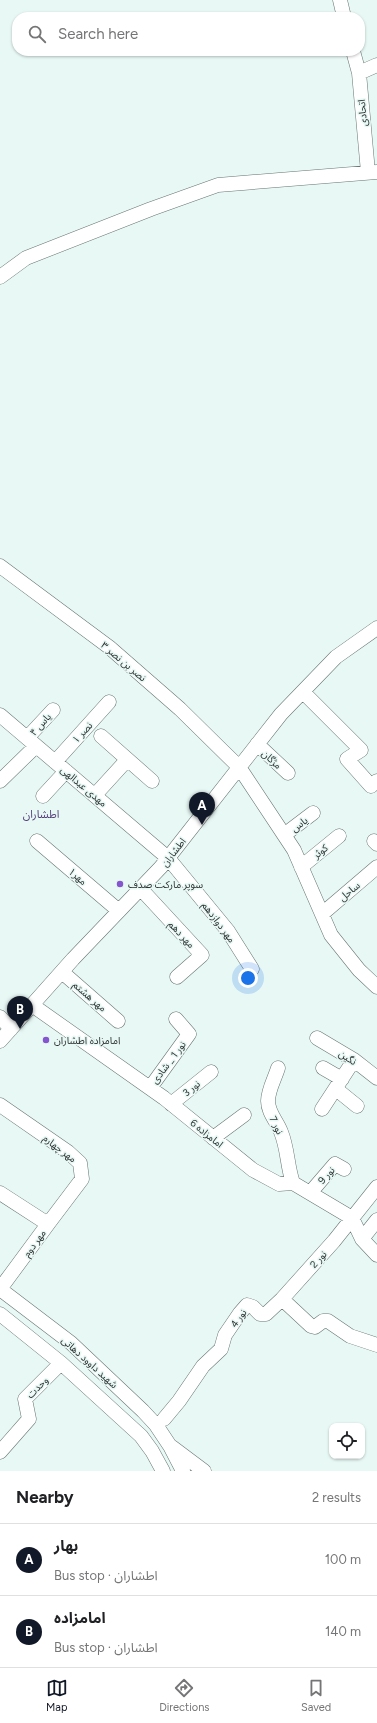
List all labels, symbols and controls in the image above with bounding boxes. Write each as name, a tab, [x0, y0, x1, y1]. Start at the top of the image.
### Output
search box	[12, 12, 365, 56]
icon: search	[26, 23, 48, 45]
text: Search here	[58, 25, 138, 43]
street label: اتحادی	[355, 99, 370, 127]
street label: نصر بن نصر ۳	[98, 639, 149, 684]
street label: یاس ۴	[27, 710, 54, 738]
street label: نصر ۱	[69, 719, 96, 746]
street label: مژگان	[259, 747, 284, 772]
street label: مهدی عبدالهی	[58, 763, 110, 810]
pin: A	[189, 792, 215, 825]
district label: اطشاران	[23, 808, 59, 821]
street label: یاس	[288, 814, 310, 835]
street label: اطشاران	[158, 835, 189, 869]
street label: کوثر	[309, 841, 331, 862]
street label: مهر۱	[66, 865, 89, 888]
place label: سوپر مارکت صدف	[128, 878, 203, 891]
marker: سوپر مارکت صدف	[115, 879, 125, 889]
street label: ساحل	[336, 879, 363, 904]
street label: مهر دوازدهم	[198, 899, 238, 946]
street label: مهر دهم	[165, 918, 198, 951]
your location	[238, 968, 258, 988]
street label: مهر هشتم	[70, 978, 109, 1015]
pin: B	[7, 996, 33, 1029]
place label: امامزاده اطشاران	[54, 1034, 120, 1047]
marker: امامزاده اطشاران	[41, 1035, 51, 1045]
street label: نور 1 _ شادی	[148, 1038, 189, 1086]
street label: نگین	[336, 1047, 359, 1068]
street label: نور 3	[180, 1077, 203, 1099]
street label: نور 7	[267, 1114, 287, 1137]
street label: امامزاده 6	[188, 1116, 226, 1151]
street label: مهر چهارم	[39, 1132, 79, 1167]
street label: نور 9	[315, 1164, 338, 1187]
street label: مهر دوم	[20, 1227, 50, 1261]
street label: نور 2	[307, 1248, 330, 1271]
street label: نور 4	[227, 1306, 250, 1330]
street label: شهید داوود دهاتی	[59, 1334, 121, 1391]
street label: وحدت	[24, 1374, 51, 1401]
map controls	[329, 1423, 365, 1459]
button: locate	[329, 1423, 365, 1459]
text: Nearby	[16, 1487, 74, 1507]
text: 2 results	[312, 1490, 361, 1505]
text: بهار	[54, 1537, 78, 1555]
text: A	[24, 1552, 34, 1567]
text: 100 m	[325, 1552, 361, 1567]
text: Bus stop · اطشاران	[54, 1568, 158, 1583]
text: امامزاده	[54, 1609, 106, 1627]
text: B	[25, 1624, 33, 1639]
text: 140 m	[325, 1624, 361, 1639]
text: Bus stop · اطشاران	[54, 1640, 158, 1655]
tab: Map	[46, 1677, 68, 1714]
tab: Directions	[159, 1677, 209, 1714]
tab: Saved	[301, 1677, 331, 1714]

